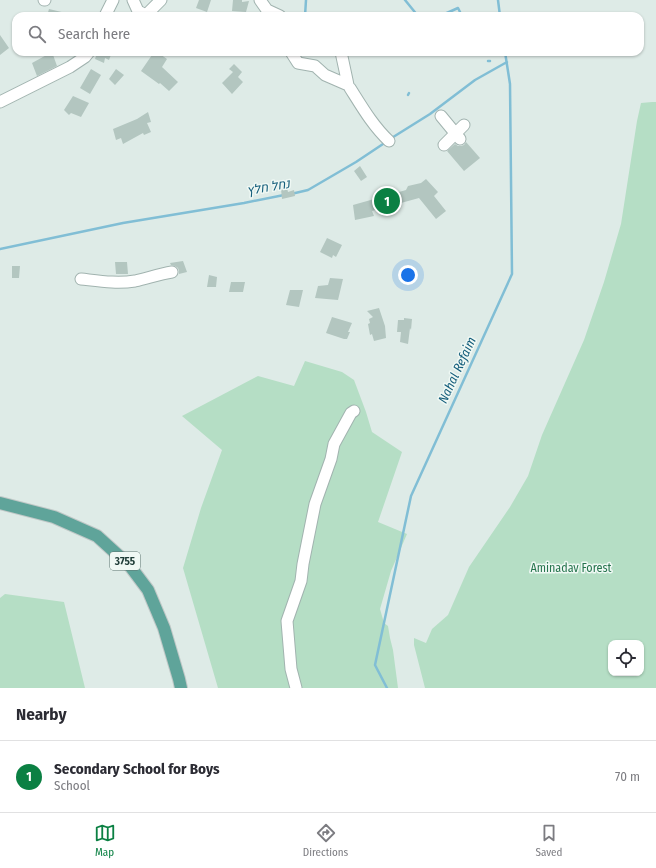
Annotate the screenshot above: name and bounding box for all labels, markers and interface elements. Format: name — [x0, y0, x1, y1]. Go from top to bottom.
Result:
search box — [12, 12, 644, 56]
icon: search — [26, 23, 48, 45]
text: Search here — [58, 25, 130, 43]
water label: נחל חלץ — [245, 176, 292, 198]
pin: 1 — [374, 186, 400, 216]
your location — [398, 265, 418, 285]
water label: Nahal Refaim — [435, 334, 479, 405]
road number: 3755 — [110, 552, 140, 570]
park label: Aminadav Forest — [530, 561, 612, 575]
map controls — [608, 640, 644, 676]
button: locate — [608, 640, 644, 676]
text: Nearby — [16, 704, 67, 725]
text: Secondary School for Boys — [54, 760, 220, 778]
text: 1 — [26, 769, 32, 784]
text: 70 m — [615, 769, 640, 784]
text: School — [54, 778, 90, 793]
tab: Map — [94, 822, 116, 859]
tab: Directions — [303, 822, 348, 859]
tab: Saved — [536, 822, 562, 859]

